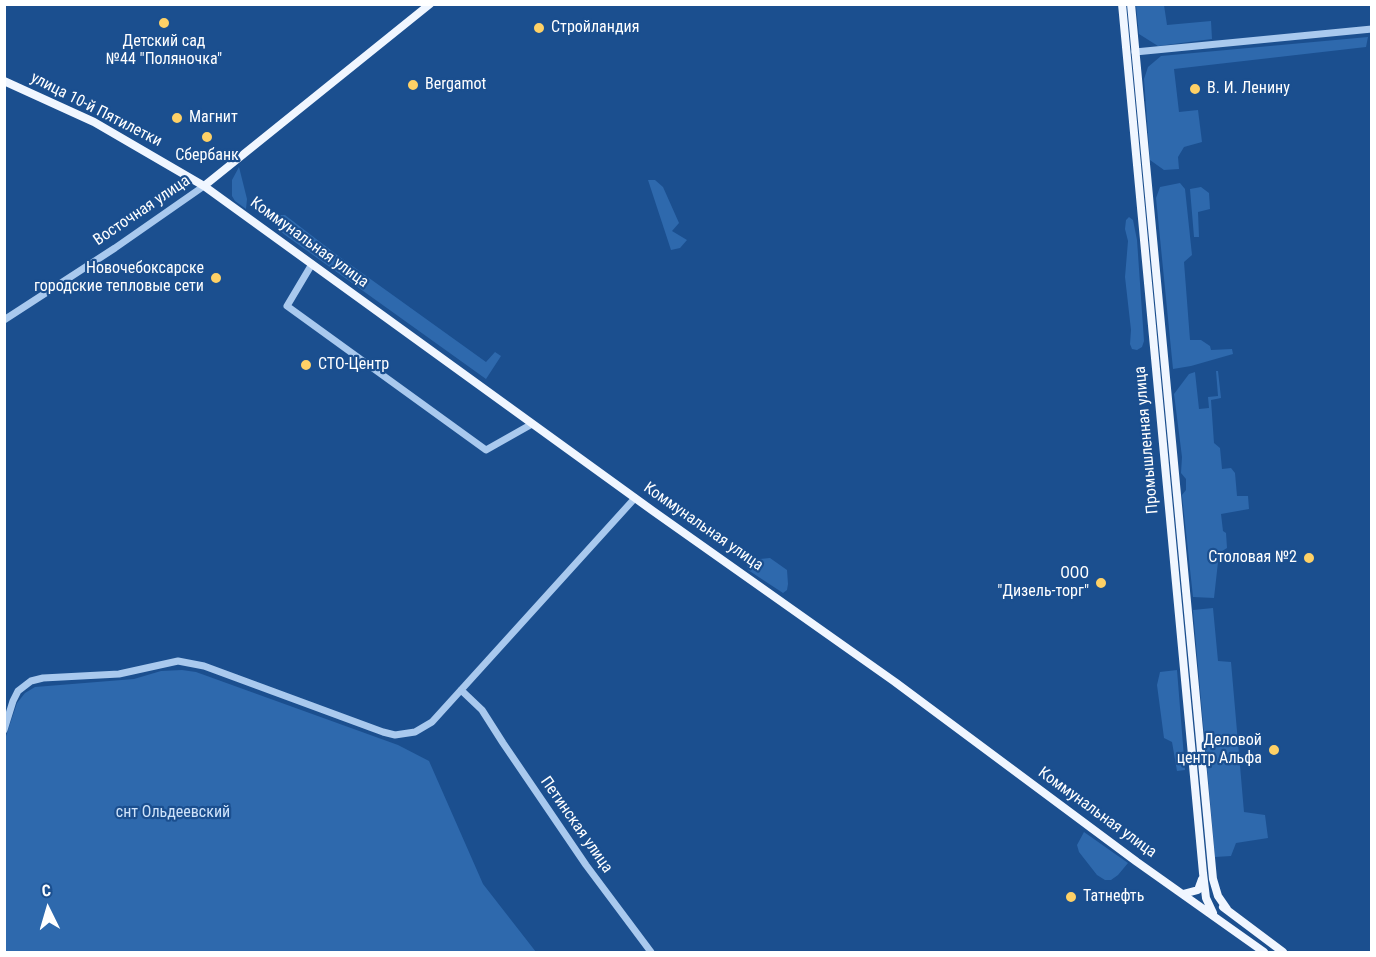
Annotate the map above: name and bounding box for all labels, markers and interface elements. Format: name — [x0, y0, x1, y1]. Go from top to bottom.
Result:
marker: Детский сад №44 "Поляночка" — [157, 16, 171, 30]
place label: Стройландия — [551, 18, 639, 38]
marker: Стройландия — [532, 21, 546, 35]
place label: Детский сад №44 "Поляночка" — [106, 32, 222, 70]
street label: улица 10-й Пятилетки — [27, 69, 165, 151]
place label: Bergamot — [425, 75, 486, 95]
marker: Bergamot — [406, 78, 420, 92]
place label: В. И. Ленину — [1207, 79, 1290, 99]
marker: В. И. Ленину — [1188, 82, 1202, 96]
place label: Магнит — [189, 108, 238, 128]
marker: Магнит — [170, 111, 184, 125]
marker: Сбербанк — [200, 130, 214, 144]
place label: Сбербанк — [175, 146, 239, 166]
street label: Восточная улица — [90, 172, 194, 250]
street label: Коммунальная улица — [246, 194, 372, 292]
place label: Новочебоксарске городские тепловые сети — [34, 259, 204, 297]
marker: Новочебоксарске городские тепловые сети — [209, 271, 223, 285]
place label: СТО-Центр — [318, 355, 389, 375]
marker: СТО-Центр — [299, 358, 313, 372]
street label: Промышленная улица — [1131, 365, 1163, 515]
street label: Коммунальная улица — [639, 479, 767, 575]
place label: Столовая №2 — [1208, 548, 1297, 568]
marker: Столовая №2 — [1302, 551, 1316, 565]
place label: ООО "Дизель-торг" — [997, 564, 1089, 602]
marker: ООО "Дизель-торг" — [1094, 576, 1108, 590]
place label: Деловой центр Альфа — [1177, 731, 1262, 769]
marker: Деловой центр Альфа — [1267, 743, 1281, 757]
street label: Коммунальная улица — [1034, 764, 1160, 862]
street label: Петинская улица — [536, 773, 616, 877]
park label: снт Ольдеевский — [116, 803, 230, 823]
north arrow — [18, 879, 78, 939]
text: С — [41, 881, 52, 900]
place label: Татнефть — [1083, 887, 1144, 907]
marker: Татнефть — [1064, 890, 1078, 904]

